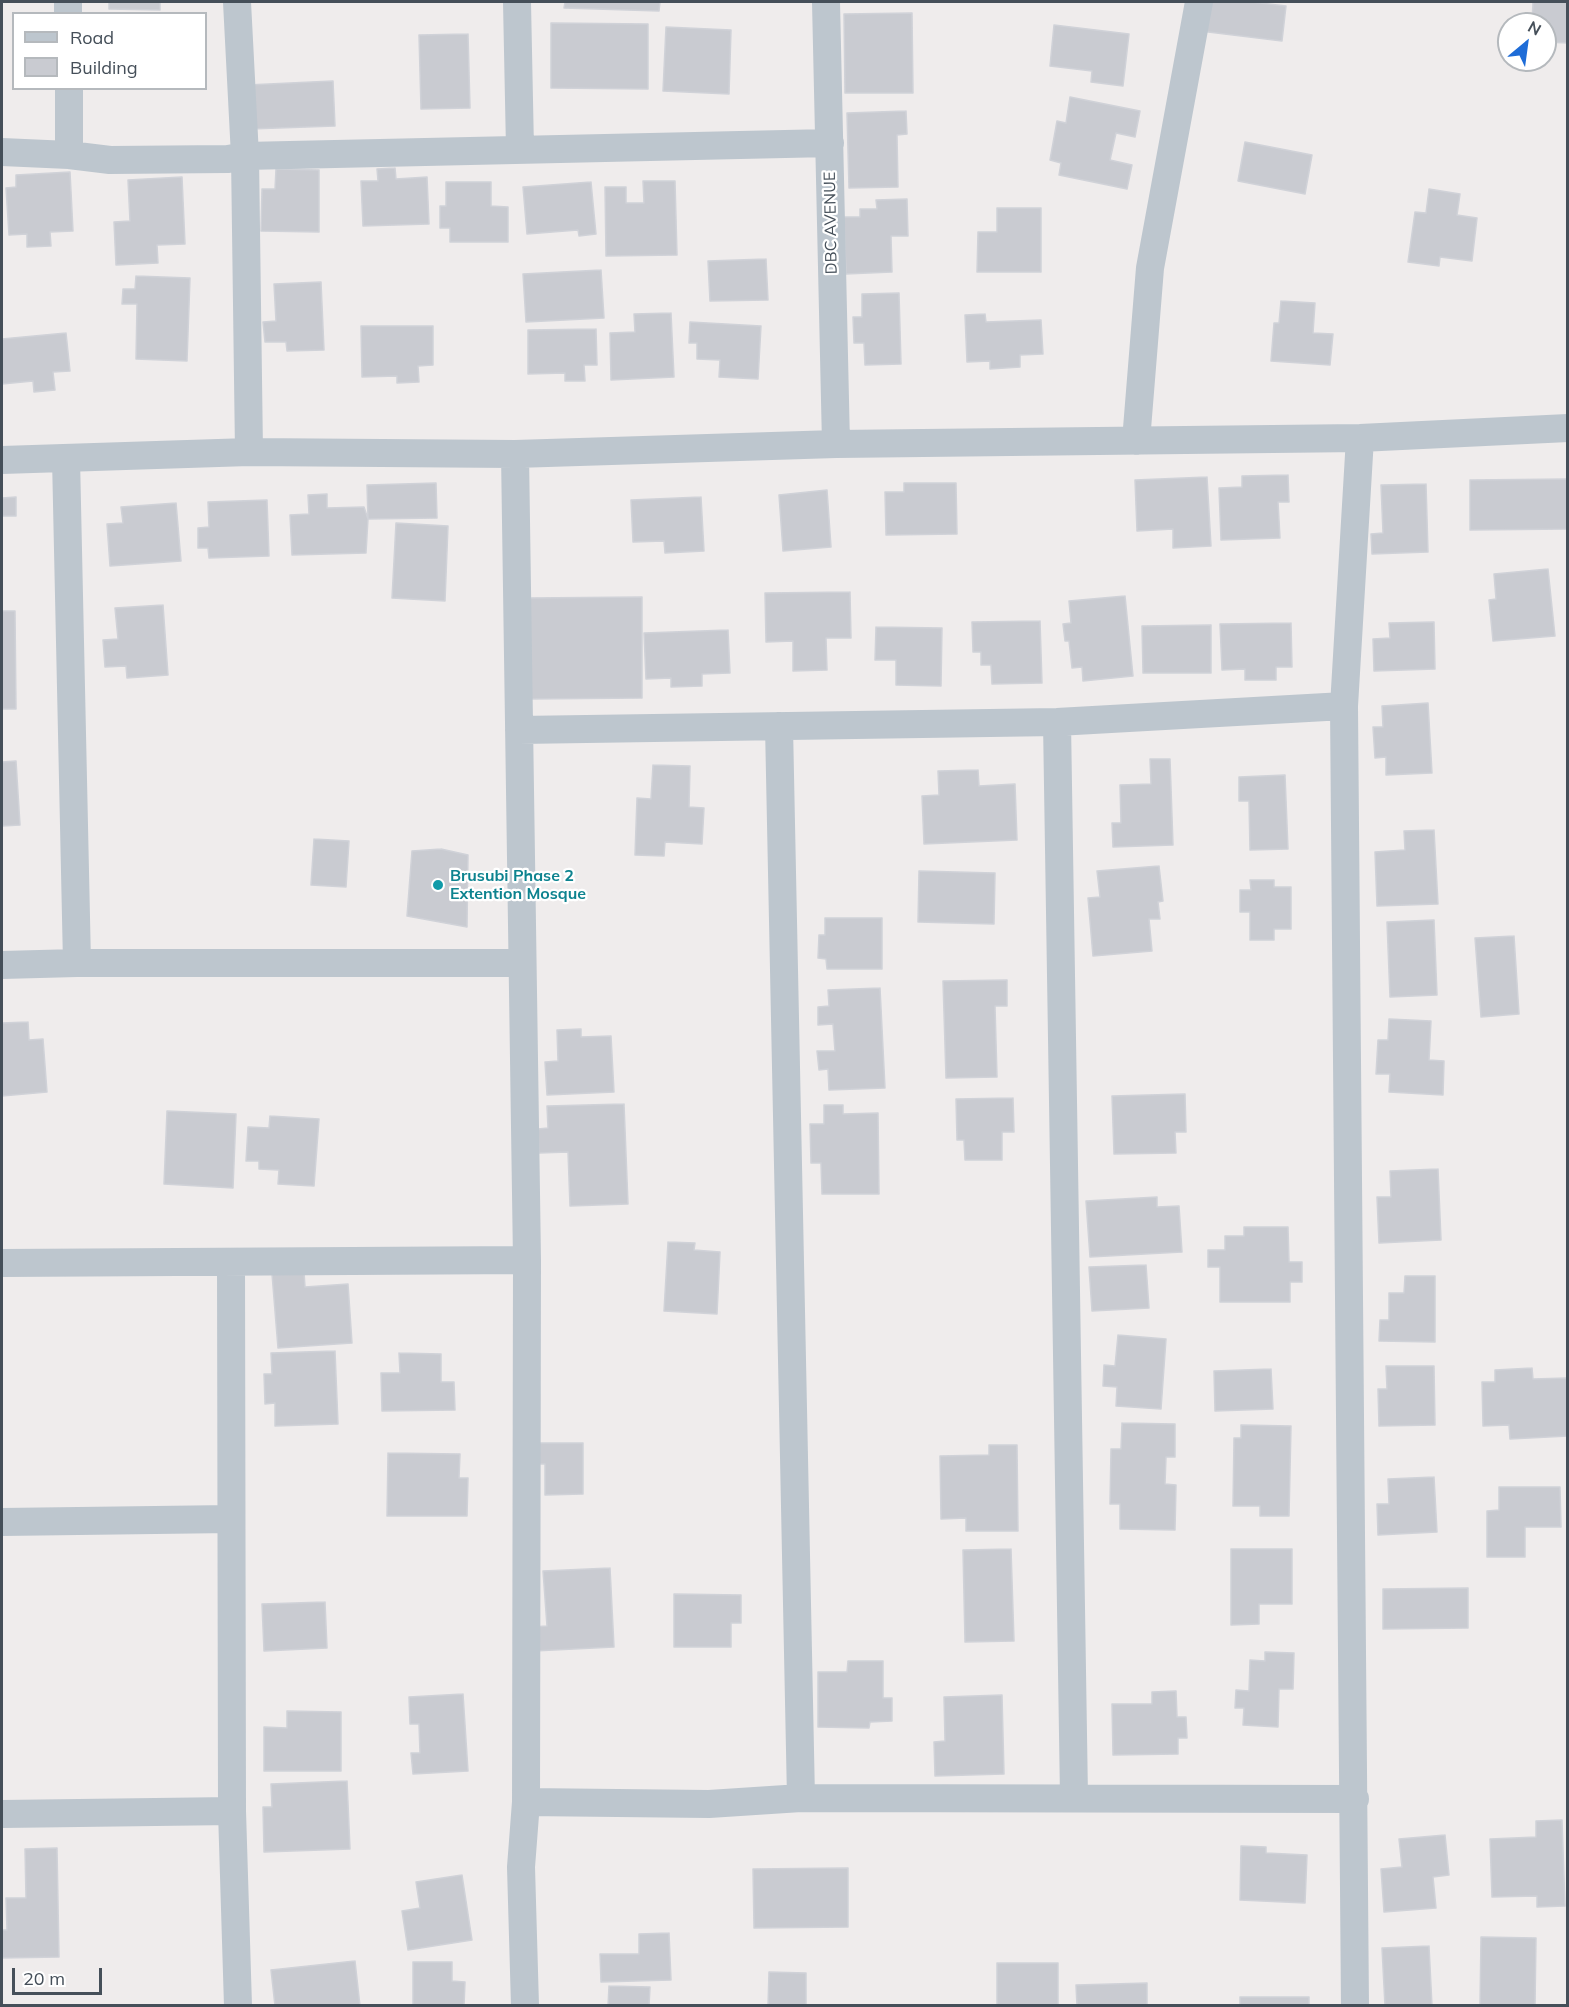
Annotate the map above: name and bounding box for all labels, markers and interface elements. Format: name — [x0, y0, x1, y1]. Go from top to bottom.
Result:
legend — [12, 12, 207, 90]
north arrow — [1497, 12, 1557, 72]
text: N — [1525, 16, 1545, 40]
text: Road — [70, 26, 114, 49]
text: Building — [70, 56, 138, 79]
street label: DBC AVENUE — [821, 172, 841, 274]
place label: Brusubi Phase 2 Extention Mosque — [450, 866, 586, 904]
marker: Brusubi Phase 2 Extention Mosque — [431, 878, 445, 892]
scale bar — [15, 1956, 105, 1994]
text: 20 m — [23, 1967, 65, 1990]

